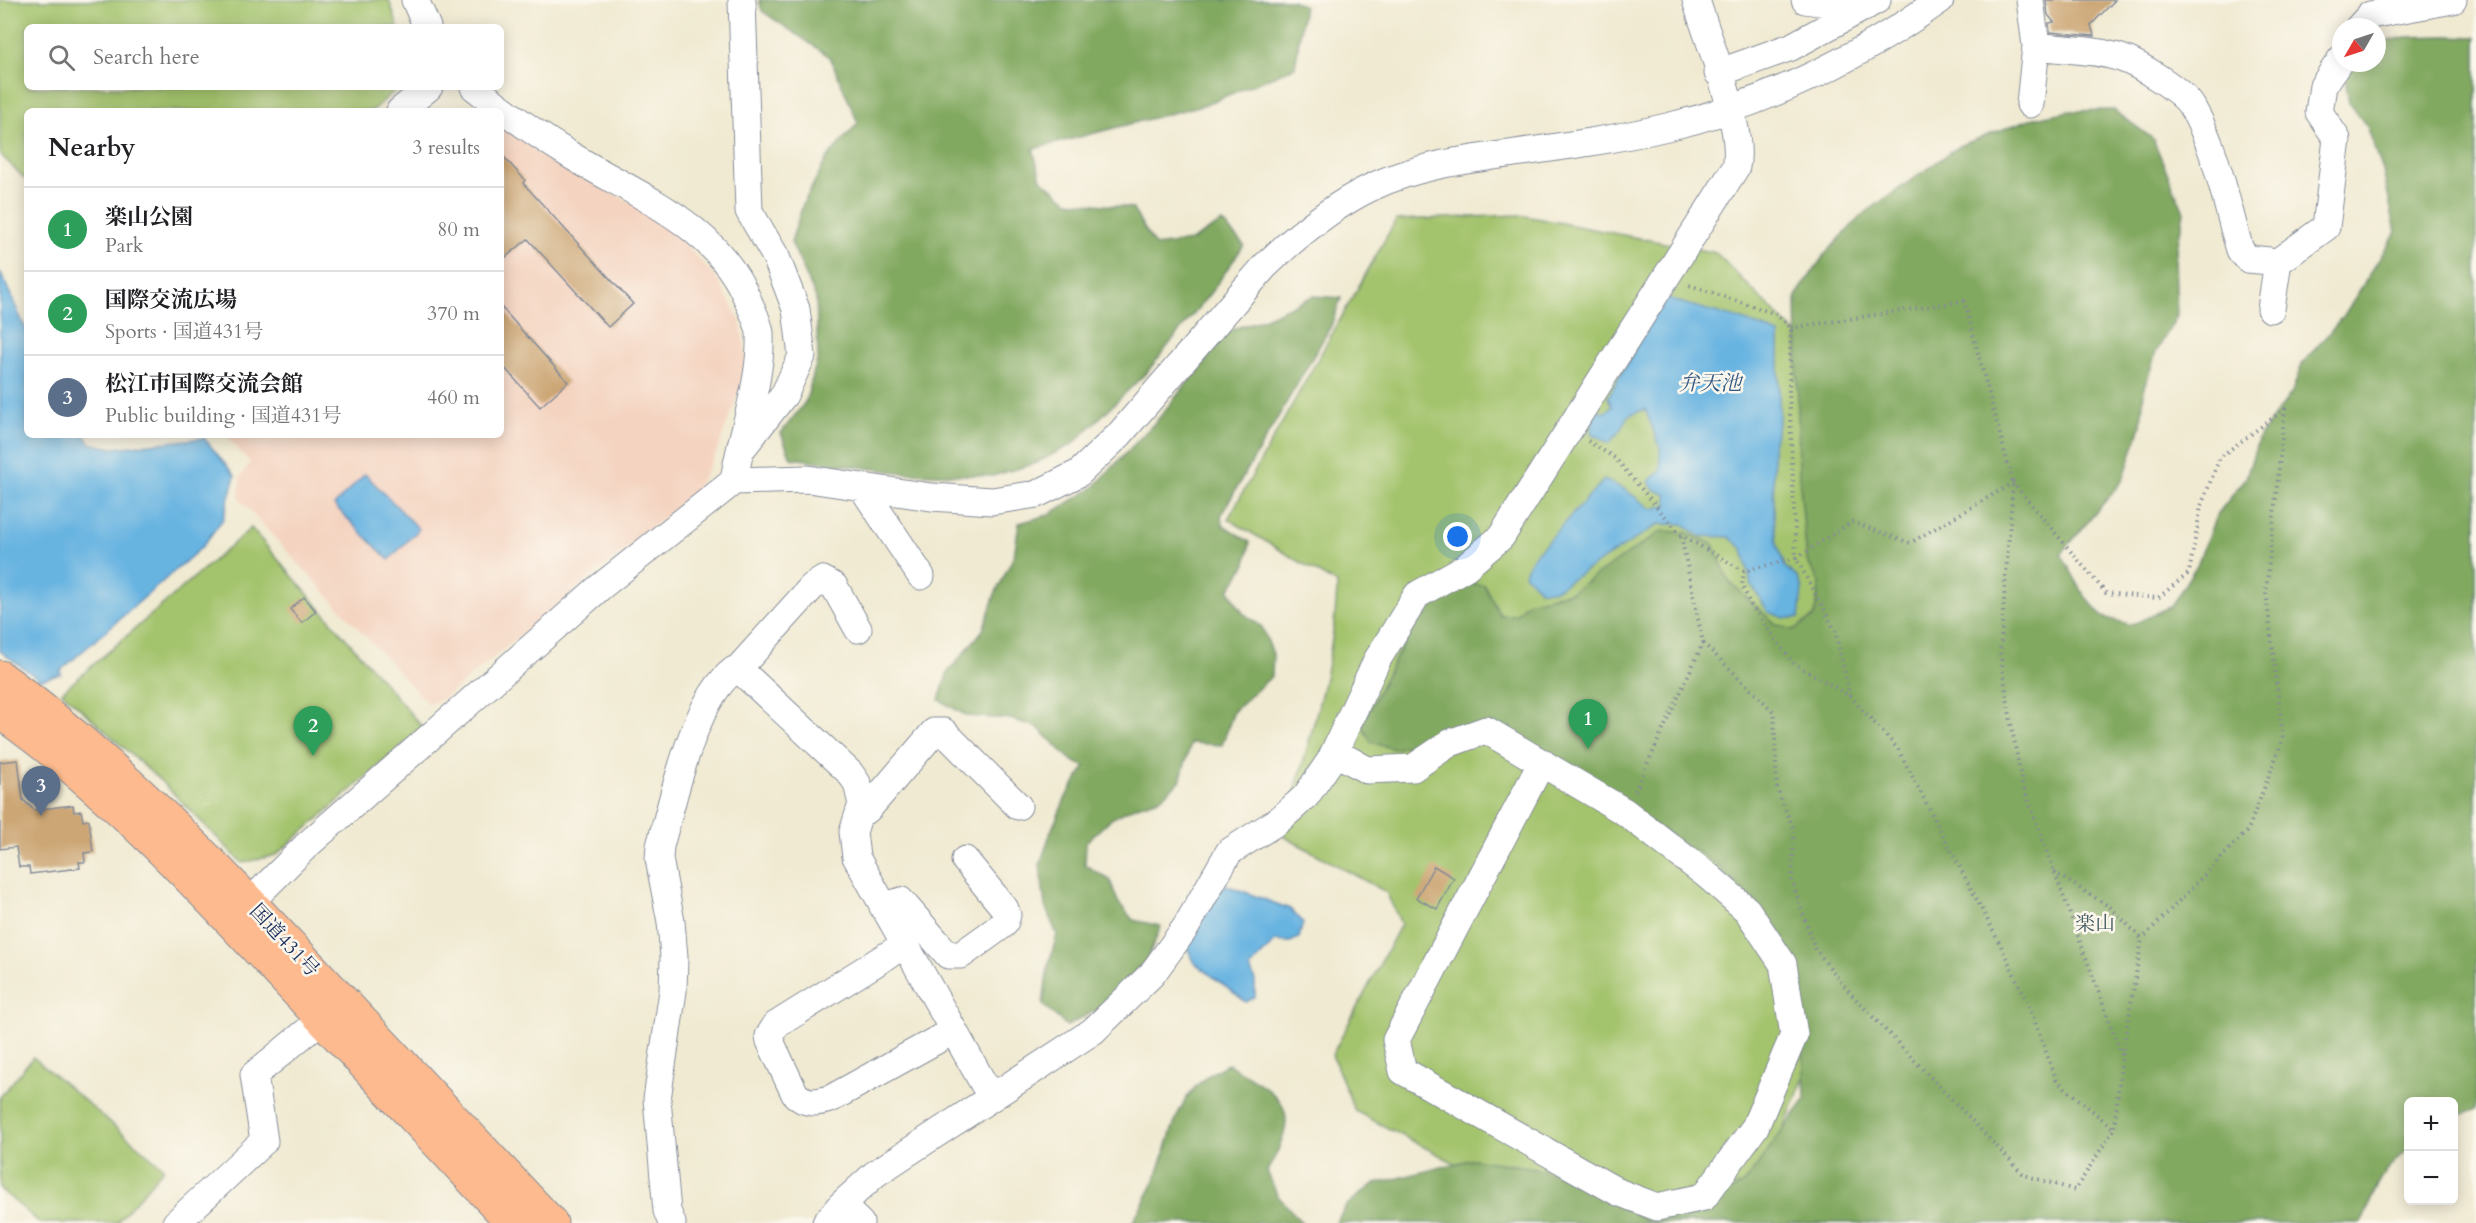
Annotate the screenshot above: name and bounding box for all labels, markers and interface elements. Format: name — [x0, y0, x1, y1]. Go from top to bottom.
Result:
north arrow — [2332, 18, 2386, 72]
search box — [24, 24, 504, 90]
icon: search — [45, 41, 78, 74]
text: Search here — [93, 42, 200, 72]
text: Nearby — [48, 130, 136, 165]
text: 3 results — [412, 134, 480, 161]
text: 楽山公園 — [105, 202, 193, 232]
text: 1 — [62, 216, 73, 243]
text: 80 m — [437, 216, 480, 243]
text: Park — [105, 232, 143, 259]
text: 国際交流広場 — [105, 285, 237, 315]
text: 2 — [62, 300, 73, 327]
text: 370 m — [427, 300, 480, 327]
text: Sports · 国道431号 — [105, 318, 263, 345]
text: 松江市国際交流会館 — [105, 369, 303, 399]
water label: 弁天池 — [1679, 369, 1743, 398]
text: 3 — [62, 384, 73, 411]
text: 460 m — [427, 384, 480, 411]
text: Public building · 国道431号 — [105, 402, 342, 429]
your location — [1443, 522, 1472, 551]
pin: 1 — [1568, 700, 1608, 749]
pin: 2 — [294, 706, 332, 756]
pin: 3 — [22, 766, 60, 816]
street label: 国道431号 — [244, 898, 325, 983]
park label: 楽山 — [2075, 910, 2115, 937]
map controls — [2404, 1097, 2458, 1205]
button: + — [2404, 1097, 2458, 1151]
button: − — [2404, 1151, 2458, 1205]

